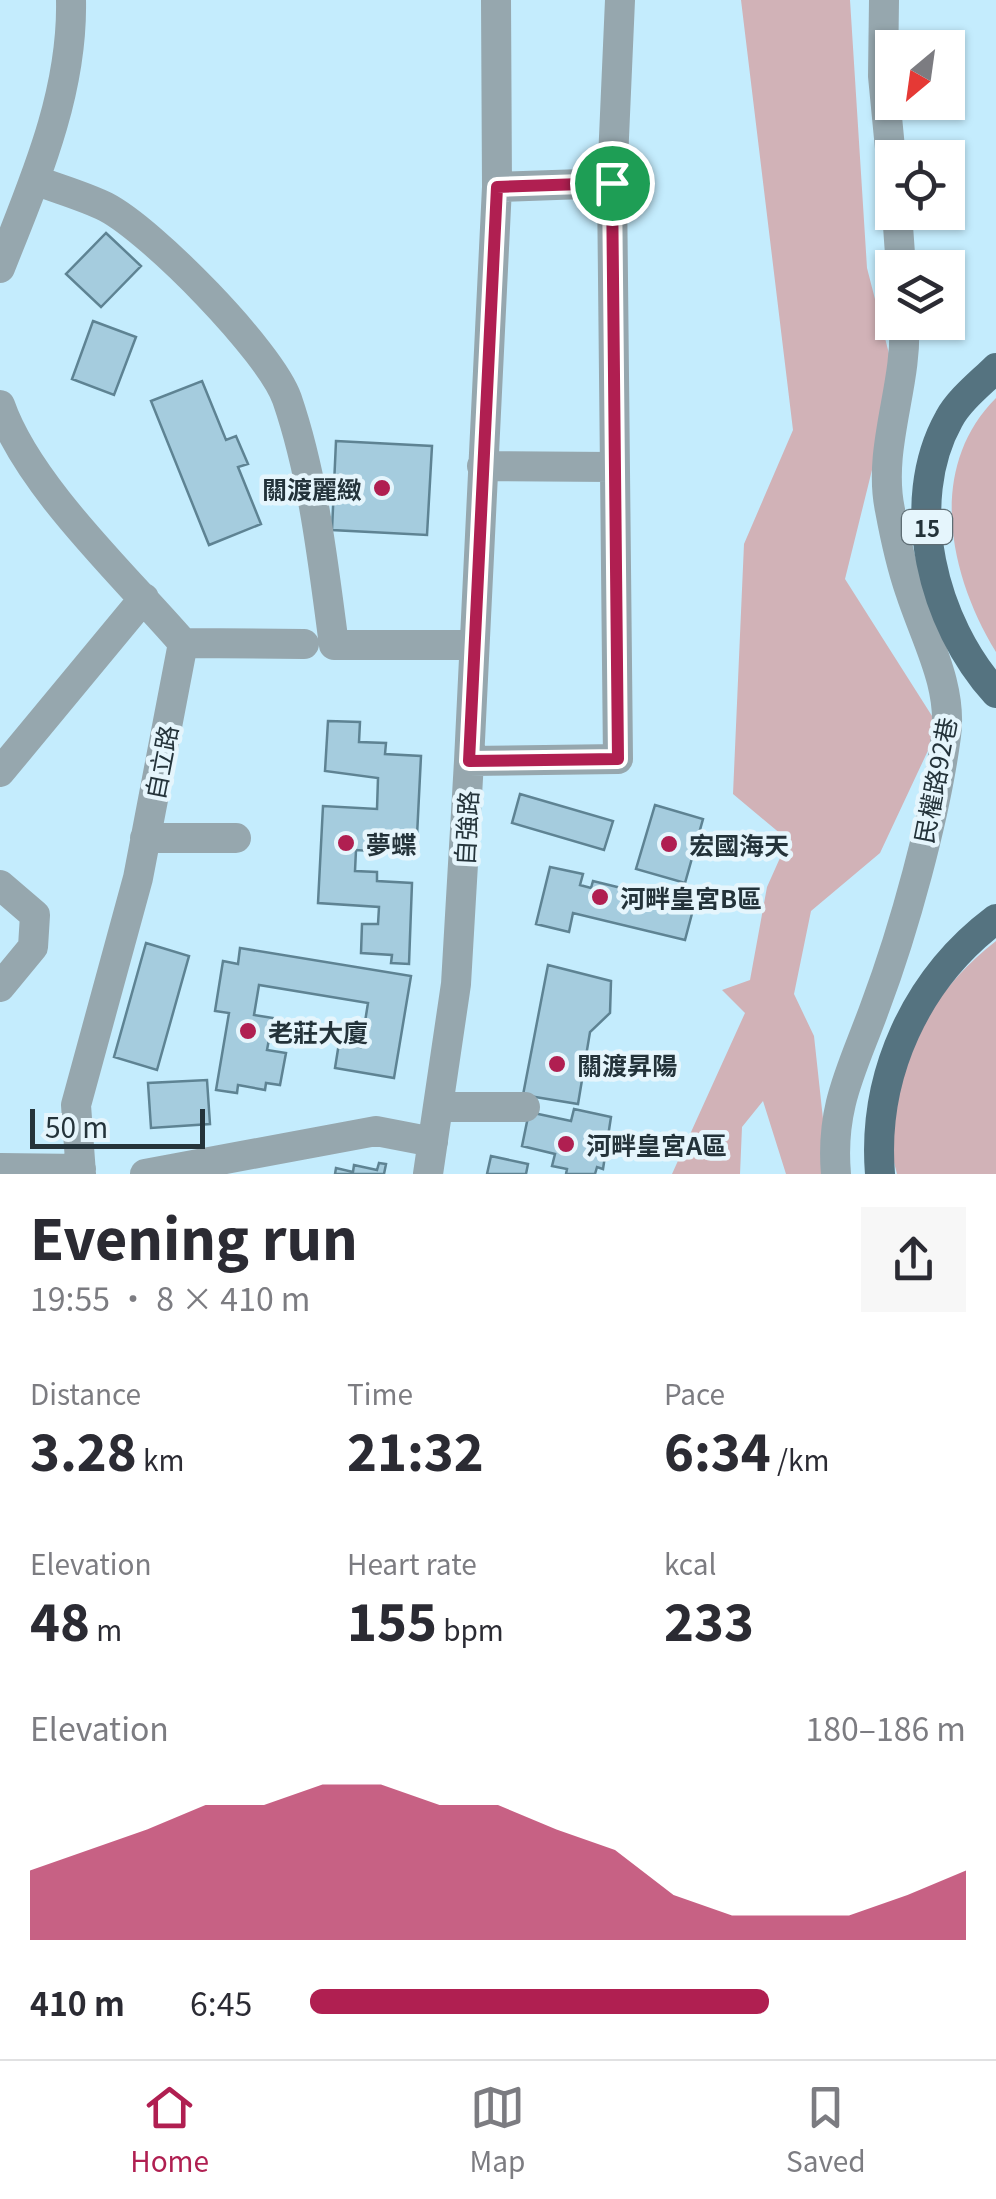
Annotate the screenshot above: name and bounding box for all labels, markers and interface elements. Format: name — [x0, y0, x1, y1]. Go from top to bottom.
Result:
north arrow — [875, 30, 965, 120]
map controls — [875, 30, 965, 340]
button: locate — [875, 140, 965, 230]
pin — [570, 141, 655, 226]
icon: arrive — [585, 156, 640, 211]
button: layers — [875, 250, 965, 340]
place label: 關渡麗緻 — [262, 470, 362, 506]
marker: 關渡麗緻 — [371, 477, 393, 499]
road number: 15 — [902, 510, 952, 544]
street label: 民權路92巷 — [904, 714, 964, 846]
street label: 自立路 — [135, 722, 185, 802]
street label: 自強路 — [445, 790, 485, 866]
place label: 夢蝶 — [366, 825, 416, 861]
place label: 宏國海天 — [689, 826, 789, 862]
marker: 夢蝶 — [335, 832, 357, 854]
marker: 宏國海天 — [658, 833, 680, 855]
place label: 河畔皇宮B區 — [620, 879, 762, 915]
marker: 河畔皇宮B區 — [589, 886, 611, 908]
place label: 老莊大廈 — [268, 1013, 368, 1049]
marker: 老莊大廈 — [237, 1020, 259, 1042]
place label: 關渡昇陽 — [577, 1046, 677, 1082]
marker: 關渡昇陽 — [546, 1053, 568, 1075]
scale bar — [30, 1104, 205, 1148]
text: 50 m — [45, 1106, 108, 1146]
place label: 河畔皇宮A區 — [586, 1126, 727, 1162]
marker: 河畔皇宮A區 — [555, 1133, 577, 1155]
text: Evening run — [30, 1196, 358, 1276]
button: share — [861, 1207, 966, 1312]
text: 19:55 · 8 × 410 m — [30, 1274, 310, 1320]
text: Distance — [30, 1373, 141, 1413]
text: Time — [347, 1373, 413, 1413]
text: Pace — [664, 1373, 725, 1413]
text: 3.28 — [30, 1413, 137, 1485]
text: 21:32 — [347, 1413, 484, 1485]
text: 6:34 — [664, 1413, 771, 1485]
text: km — [137, 1439, 184, 1479]
text: /km — [771, 1439, 829, 1479]
text: Elevation — [30, 1543, 152, 1583]
text: Heart rate — [347, 1543, 477, 1583]
text: kcal — [664, 1543, 716, 1583]
text: 48 — [30, 1583, 90, 1655]
text: 155 — [347, 1583, 437, 1655]
text: 233 — [664, 1583, 754, 1655]
text: m — [90, 1609, 122, 1649]
text: bpm — [437, 1609, 504, 1649]
text: Elevation — [30, 1704, 169, 1750]
text: 180–186 m — [805, 1704, 966, 1750]
text: 410 m — [30, 1979, 125, 2025]
text: 6:45 — [190, 1979, 252, 2025]
tab: Home — [130, 2080, 209, 2180]
tab: Map — [470, 2080, 525, 2180]
tab: Saved — [786, 2080, 866, 2180]

